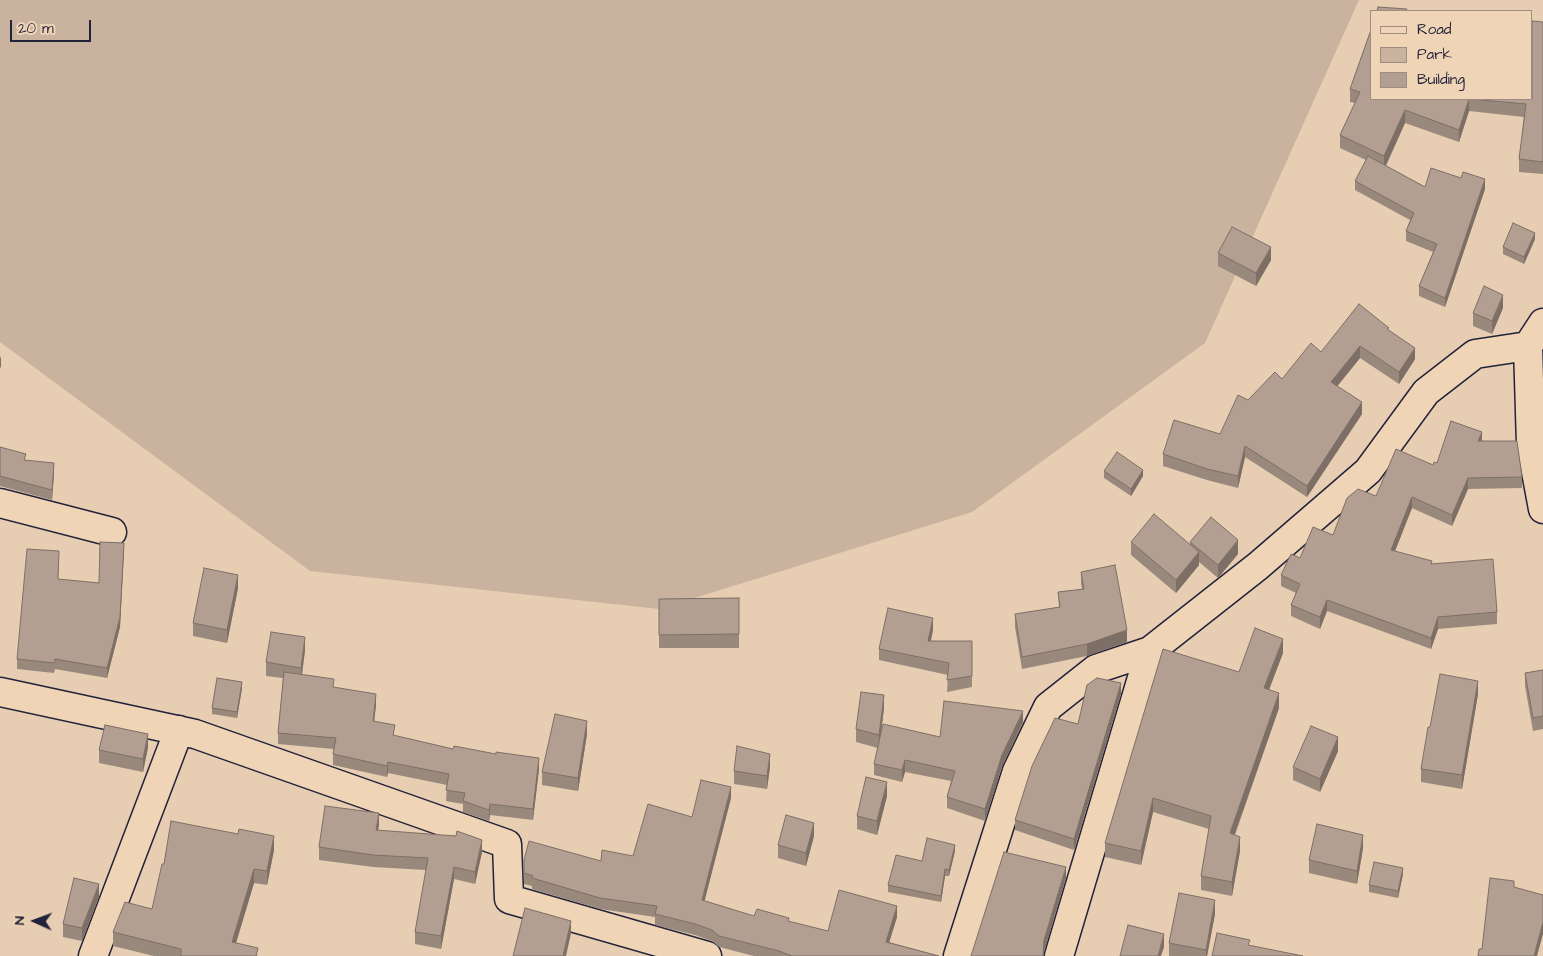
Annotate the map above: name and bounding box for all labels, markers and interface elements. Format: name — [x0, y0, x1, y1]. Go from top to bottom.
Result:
scale bar — [12, 10, 94, 42]
legend — [1370, 10, 1533, 100]
text: 20 m — [18, 18, 54, 39]
text: Road — [1417, 19, 1451, 40]
text: Park — [1417, 44, 1452, 65]
text: Building — [1417, 69, 1465, 90]
north arrow — [10, 896, 60, 946]
text: N — [10, 916, 30, 925]

